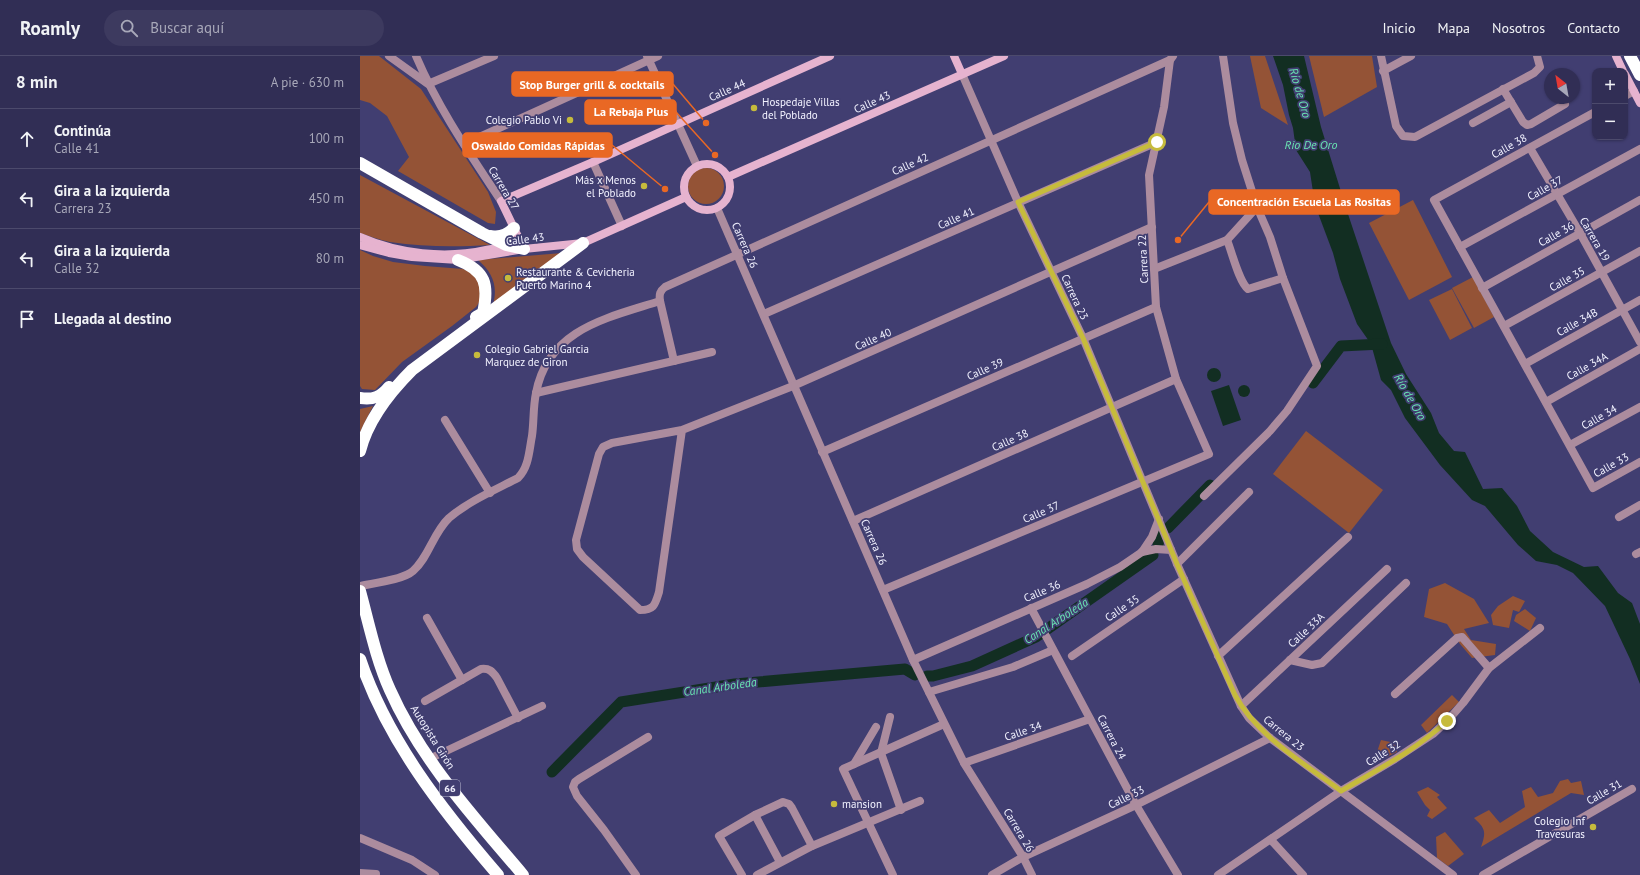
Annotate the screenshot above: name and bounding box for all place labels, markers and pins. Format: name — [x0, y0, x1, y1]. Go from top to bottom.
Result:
callout: Stop Burger grill & cocktails — [512, 72, 673, 96]
place label: Hospedaje Villas del Poblado — [762, 95, 840, 122]
callout: La Rebaja Plus — [585, 100, 676, 124]
marker: Hospedaje Villas del Poblado — [749, 103, 759, 113]
place label: Colegio Pablo Vi — [486, 113, 562, 127]
marker: Colegio Pablo Vi — [565, 115, 575, 125]
callout: Oswaldo Comidas Rápidas — [463, 133, 612, 157]
place label: Más x Menos el Poblado — [575, 173, 636, 200]
marker: Más x Menos el Poblado — [639, 181, 649, 191]
callout: Concentración Escuela Las Rositas — [1209, 190, 1399, 214]
place label: Restaurante & Cevicheria Puerto Marino 4 — [516, 265, 635, 292]
marker: Restaurante & Cevicheria Puerto Marino 4 — [503, 273, 513, 283]
place label: Colegio Gabriel Garcia Marquez de Giron — [485, 342, 589, 369]
marker: Colegio Gabriel Garcia Marquez de Giron — [472, 350, 482, 360]
place label: mansion — [842, 797, 882, 811]
marker: mansion — [829, 799, 839, 809]
place label: Colegio Inf Travesuras — [1534, 814, 1585, 841]
marker: Colegio Inf Travesuras — [1588, 822, 1598, 832]

